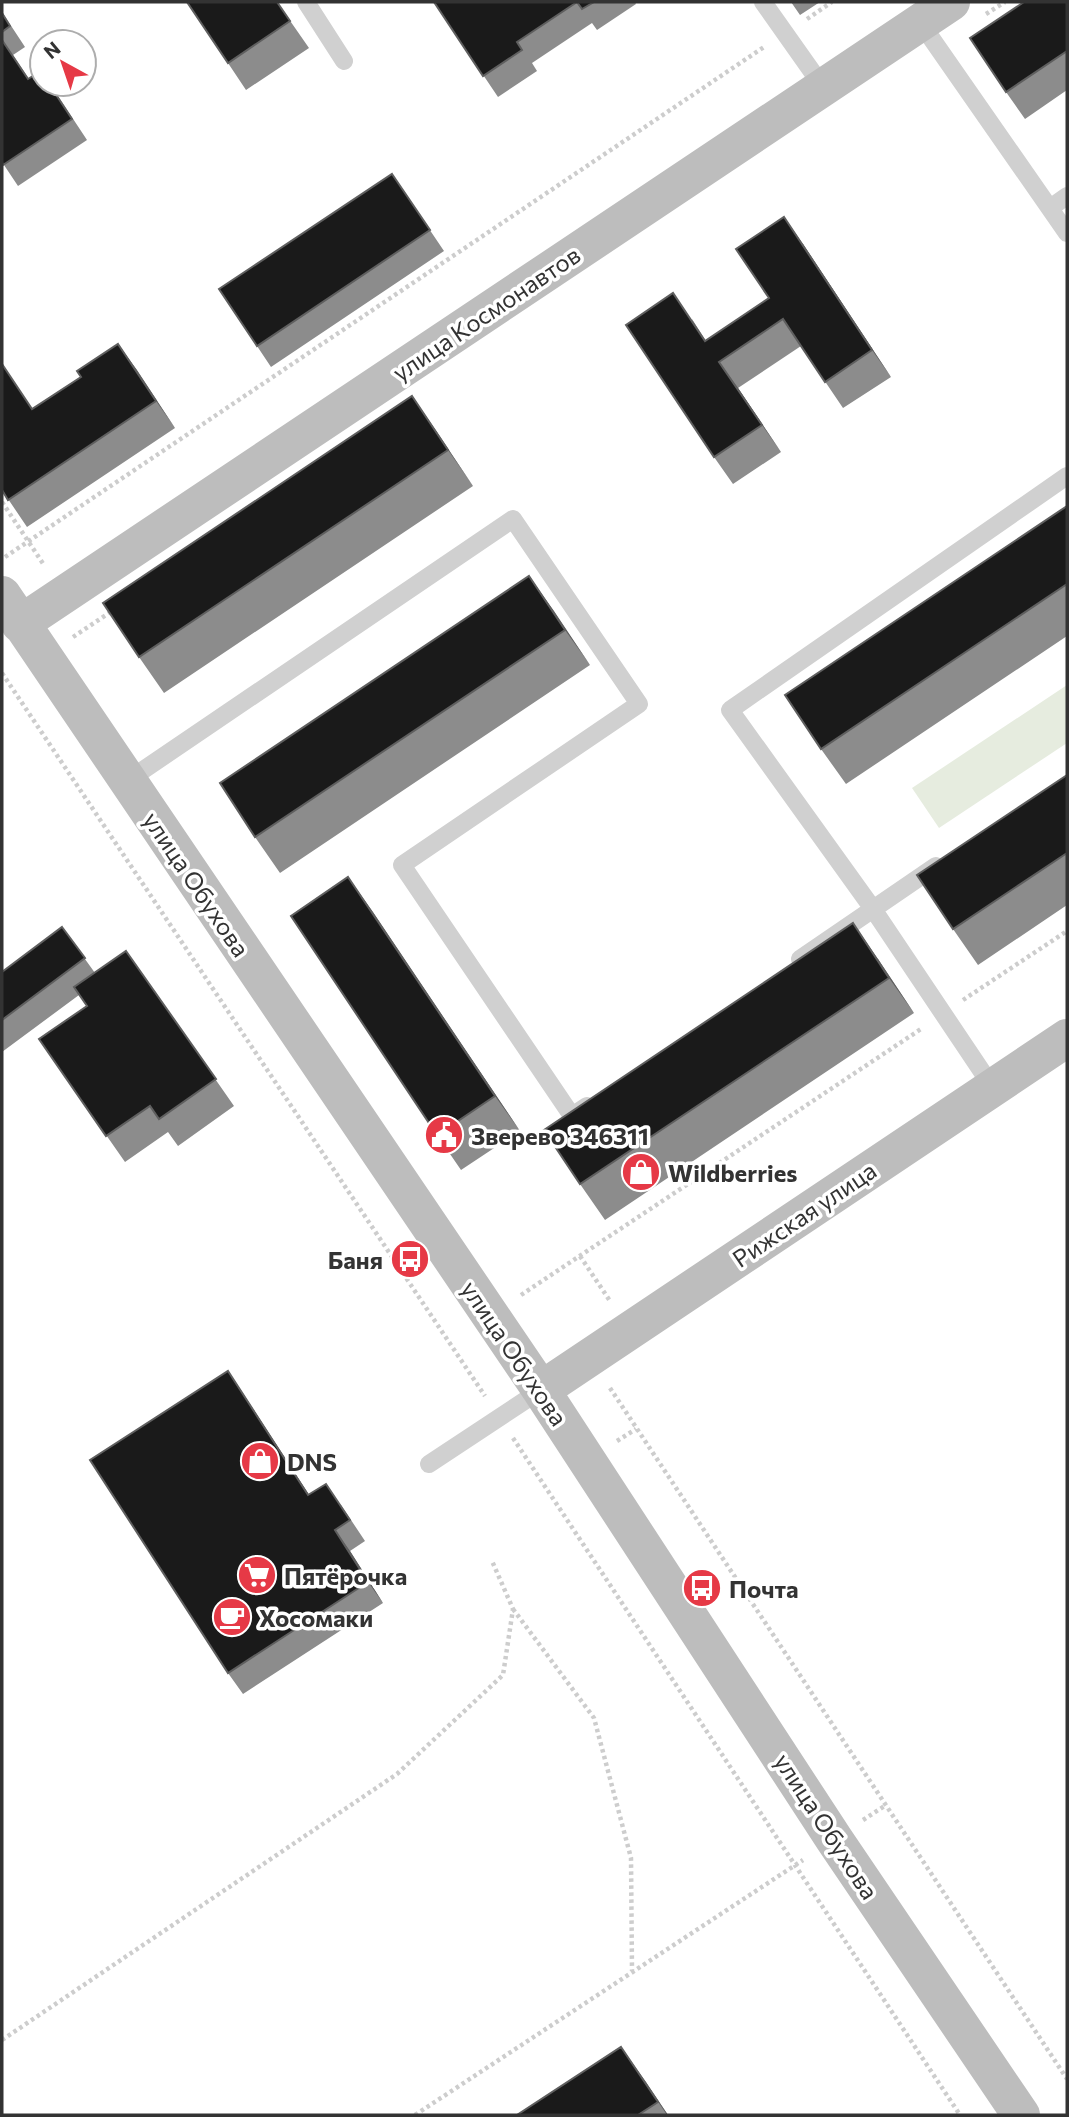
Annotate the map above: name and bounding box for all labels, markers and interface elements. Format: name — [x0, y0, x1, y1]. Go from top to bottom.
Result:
north arrow — [28, 28, 98, 98]
text: N — [39, 36, 65, 63]
street label: улица Космонавтов — [387, 239, 585, 387]
street label: улица Обухова — [138, 806, 256, 962]
public building icon: Зверево 346311 — [423, 1114, 465, 1156]
place label: Зверево 346311 — [471, 1121, 649, 1150]
shop icon: Wildberries — [620, 1151, 662, 1193]
street label: Рижская улица — [727, 1155, 881, 1273]
place label: Wildberries — [668, 1158, 798, 1187]
bus stop icon: Баня — [389, 1238, 431, 1280]
place label: Баня — [328, 1245, 383, 1274]
street label: улица Обухова — [456, 1275, 574, 1431]
shop icon: DNS — [239, 1440, 281, 1482]
place label: DNS — [287, 1447, 337, 1476]
supermarket icon: Пятёрочка — [236, 1554, 278, 1596]
place label: Пятёрочка — [284, 1561, 407, 1590]
bus stop icon: Почта — [681, 1567, 723, 1609]
place label: Почта — [729, 1574, 799, 1603]
cafe icon: Хосомаки — [211, 1596, 253, 1638]
place label: Хосомаки — [259, 1603, 373, 1632]
street label: улица Обухова — [769, 1748, 885, 1904]

